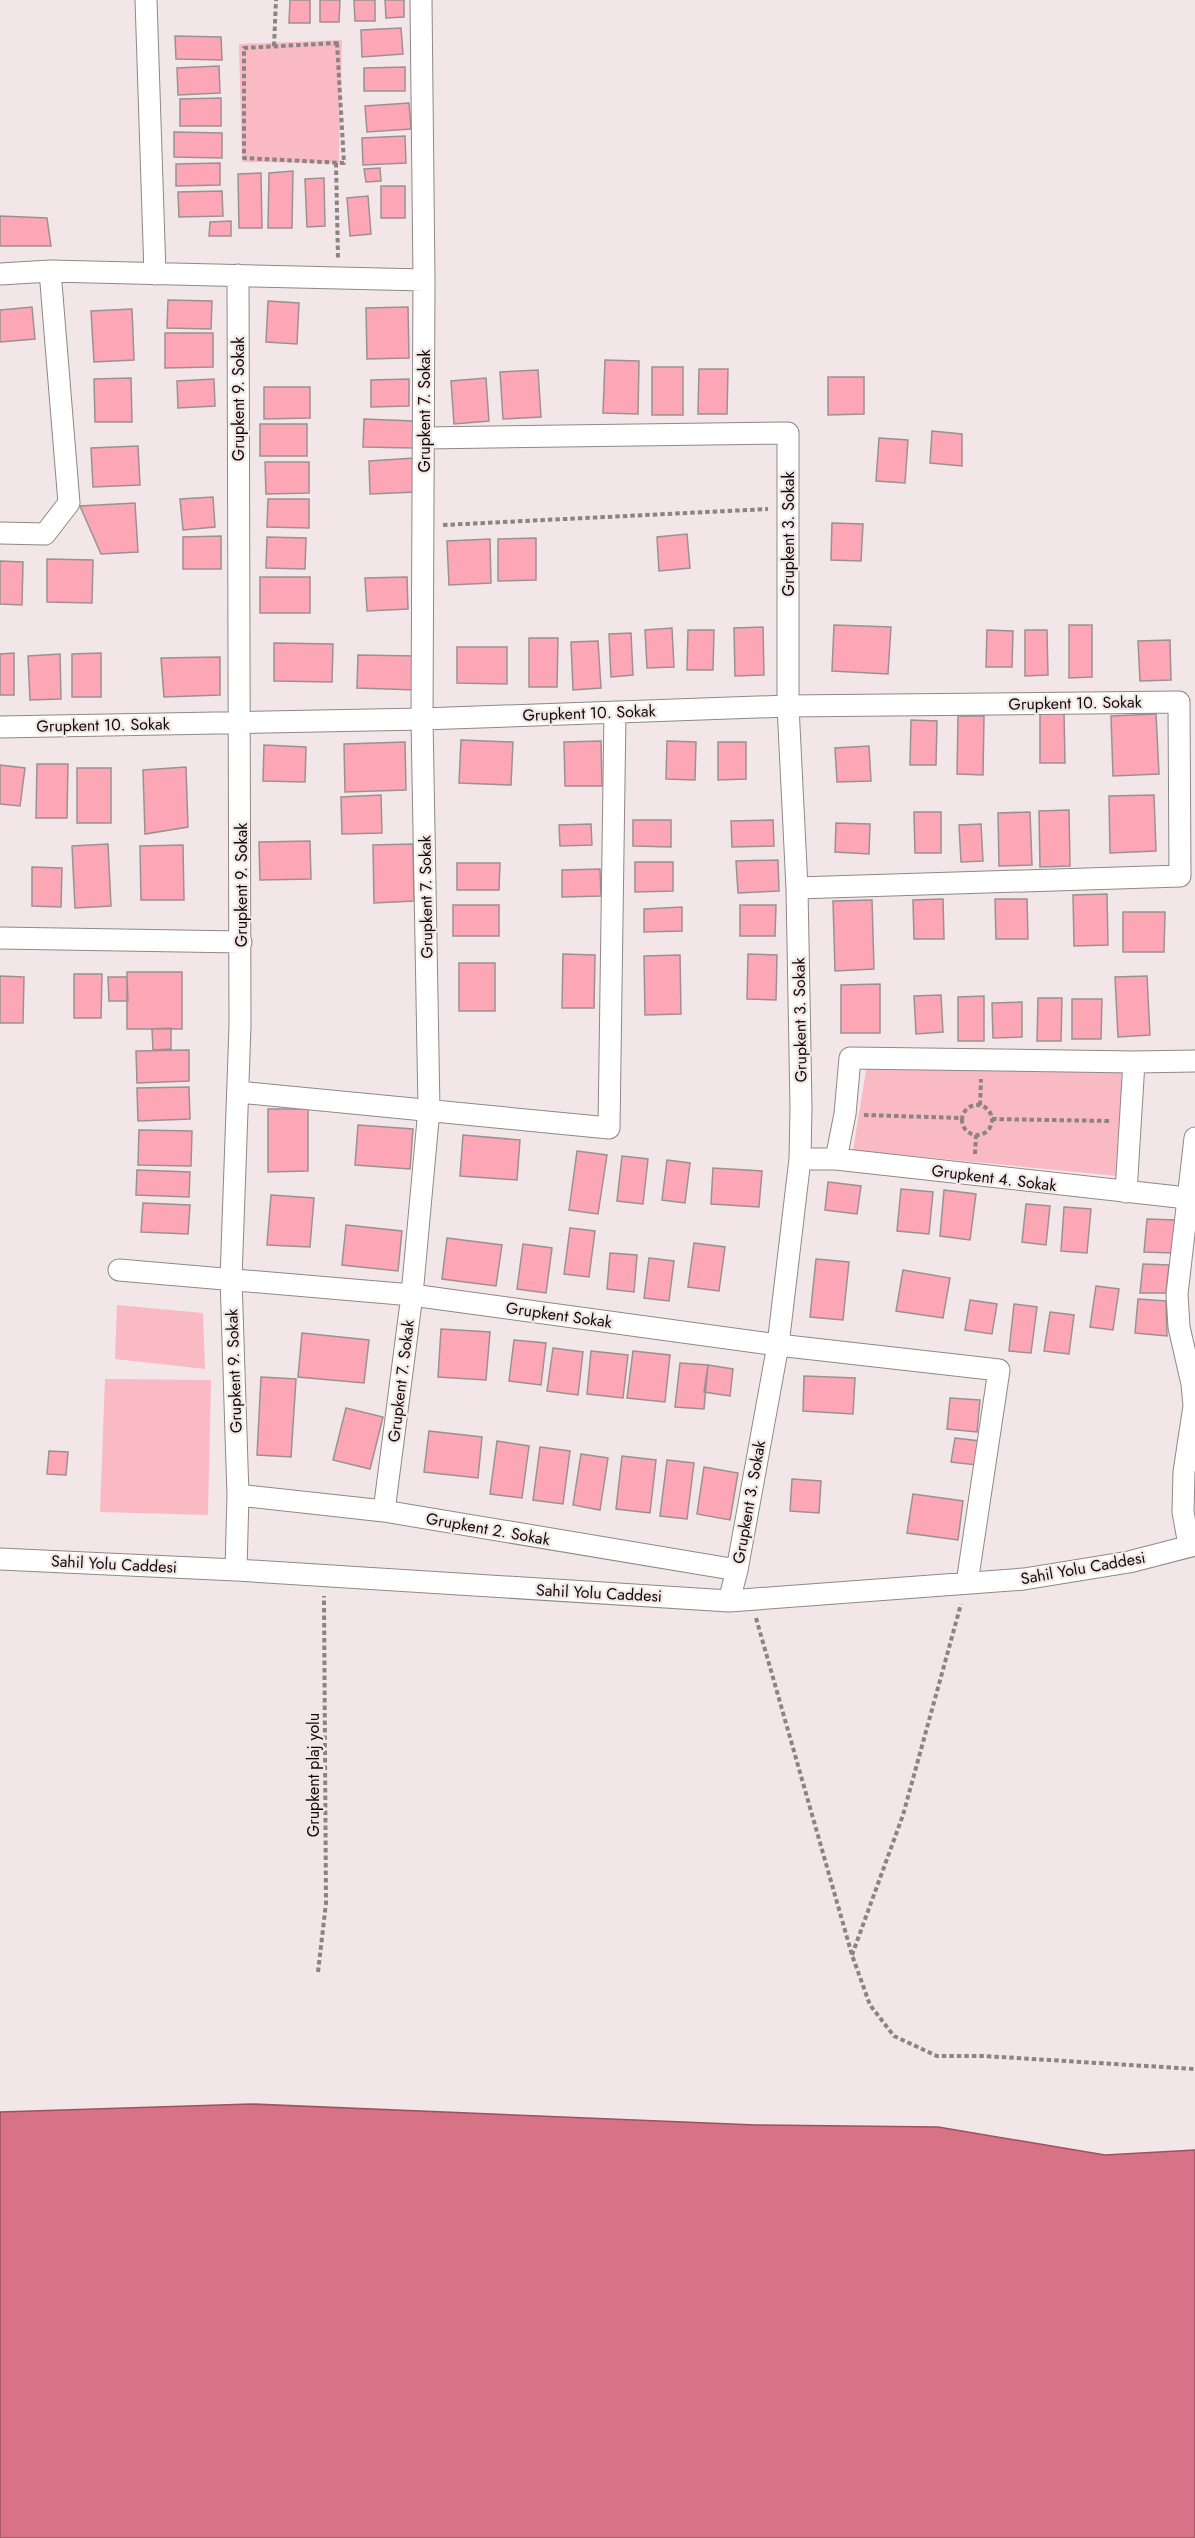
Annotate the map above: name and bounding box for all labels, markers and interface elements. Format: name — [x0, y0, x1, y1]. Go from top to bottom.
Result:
street label: Grupkent 9. Sokak — [227, 336, 250, 461]
street label: Grupkent 7. Sokak — [413, 348, 436, 473]
street label: Grupkent 3. Sokak — [777, 471, 800, 596]
street label: Grupkent 10. Sokak — [1008, 690, 1143, 716]
street label: Grupkent 10. Sokak — [522, 699, 657, 727]
street label: Grupkent 10. Sokak — [36, 712, 171, 738]
street label: Grupkent 9. Sokak — [230, 822, 253, 947]
street label: Grupkent 7. Sokak — [413, 834, 439, 959]
street label: Grupkent 3. Sokak — [787, 956, 813, 1083]
street label: Grupkent 4. Sokak — [930, 1159, 1059, 1197]
street label: Grupkent Sokak — [505, 1296, 614, 1334]
street label: Grupkent 9. Sokak — [220, 1307, 248, 1434]
street label: Grupkent 7. Sokak — [382, 1318, 420, 1444]
street label: Grupkent 3. Sokak — [727, 1438, 771, 1565]
street label: Grupkent 2. Sokak — [424, 1507, 553, 1551]
street label: Sahil Yolu Caddesi — [1019, 1546, 1147, 1590]
street label: Sahil Yolu Caddesi — [50, 1549, 178, 1579]
street label: Sahil Yolu Caddesi — [535, 1578, 663, 1608]
street label: Grupkent plaj yolu — [302, 1713, 325, 1837]

